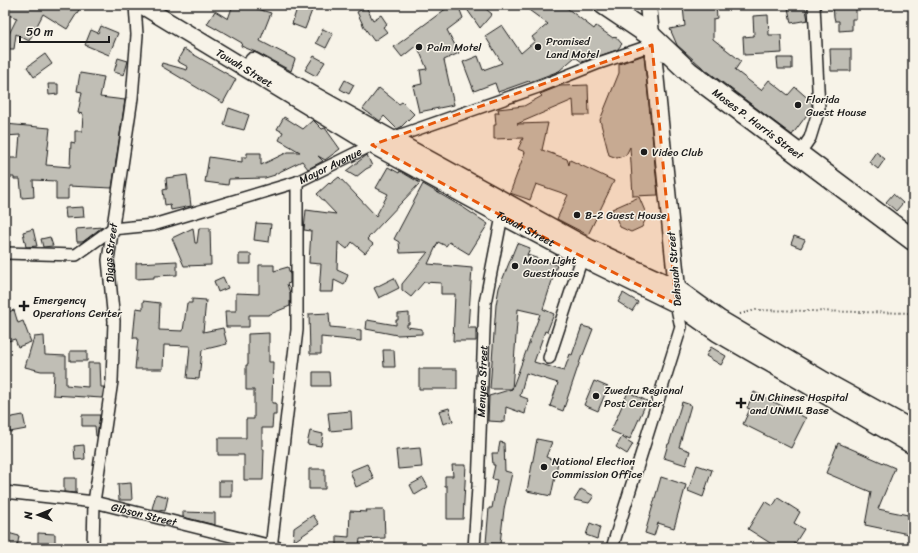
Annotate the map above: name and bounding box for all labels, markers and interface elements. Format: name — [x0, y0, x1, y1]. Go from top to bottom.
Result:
scale bar — [20, 18, 109, 44]
text: 50 m — [26, 21, 53, 43]
place label: Promised Land Motel — [546, 32, 600, 64]
place label: Palm Motel — [427, 38, 482, 57]
marker: Palm Motel — [414, 42, 424, 52]
marker: Promised Land Motel — [533, 42, 543, 52]
street label: Towah Street — [212, 43, 277, 93]
street label: Moses P. Harris Street — [708, 83, 808, 165]
place label: Florida Guest House — [806, 90, 867, 122]
marker: Florida Guest House — [793, 100, 803, 110]
street label: Mayor Avenue — [296, 142, 366, 190]
place label: Video Club — [652, 143, 703, 162]
marker: Video Club — [639, 147, 649, 157]
street label: Towah Street — [493, 206, 558, 252]
place label: B-2 Guest House — [585, 206, 667, 225]
marker: B-2 Guest House — [572, 210, 582, 220]
street label: Diggs Street — [99, 221, 123, 284]
street label: Dehsuah Street — [662, 230, 687, 307]
place label: Moon Light Guesthouse — [523, 251, 579, 283]
marker: Moon Light Guesthouse — [510, 261, 520, 271]
place label: Emergency Operations Center — [33, 291, 123, 323]
marker: Emergency Operations Center — [18, 300, 30, 312]
street label: Menyea Street — [472, 345, 493, 418]
place label: Zwedru Regional Post Center — [604, 381, 684, 413]
place label: UN Chinese Hospital and UNMIL Base — [750, 388, 849, 420]
marker: Zwedru Regional Post Center — [591, 391, 601, 401]
marker: UN Chinese Hospital and UNMIL Base — [735, 397, 747, 409]
place label: National Election Commission Office — [552, 452, 643, 484]
marker: National Election Commission Office — [539, 462, 549, 472]
north arrow — [18, 495, 58, 535]
street label: Gibson Street — [109, 498, 179, 532]
text: N — [19, 511, 38, 520]

